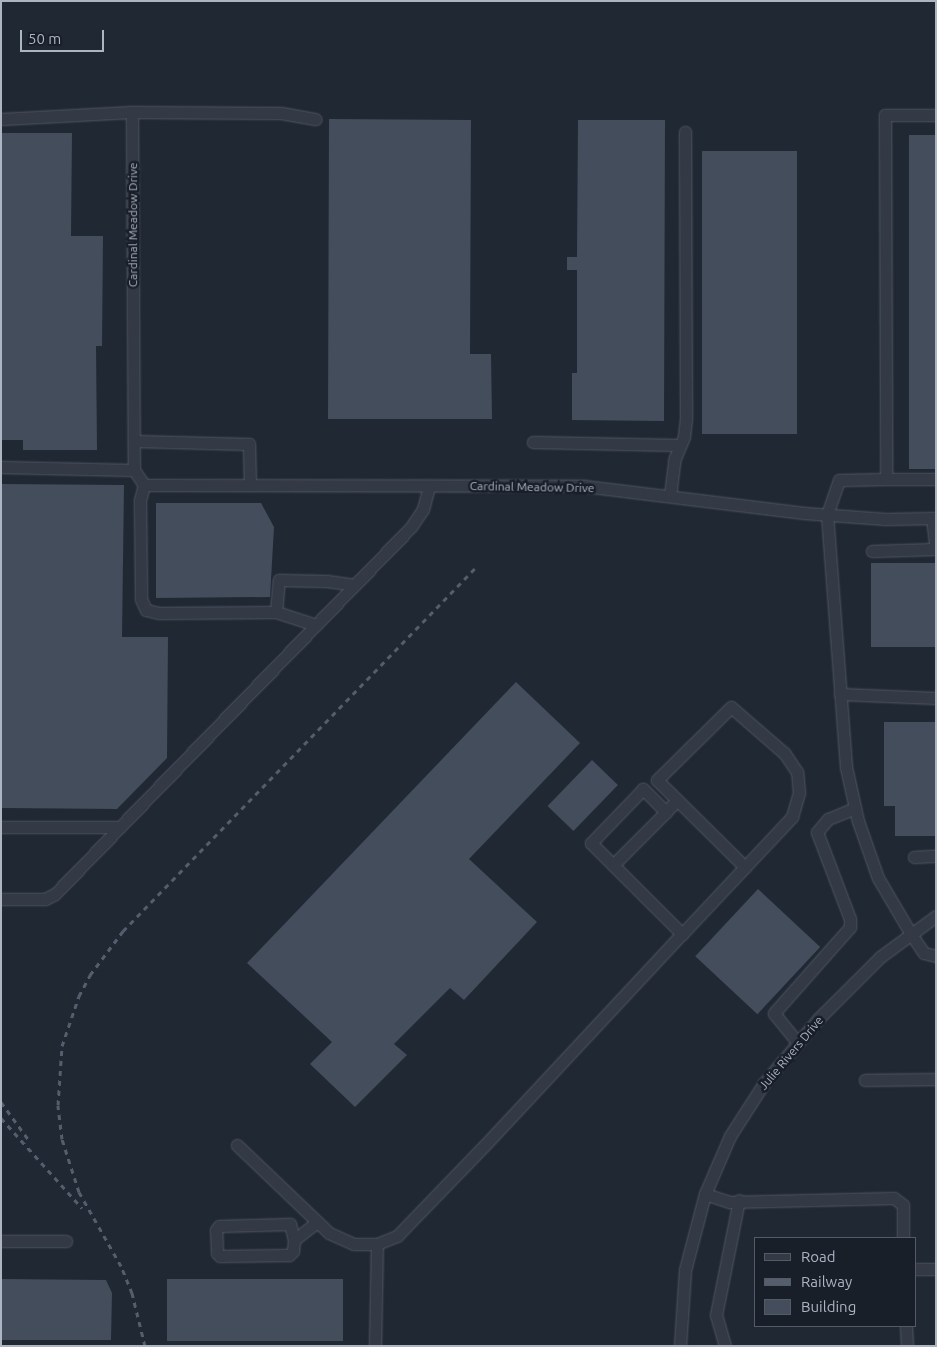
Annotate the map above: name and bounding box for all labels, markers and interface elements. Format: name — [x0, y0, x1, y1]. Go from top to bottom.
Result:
scale bar — [22, 20, 106, 52]
text: 50 m — [28, 30, 61, 47]
street label: Cardinal Meadow Drive — [126, 163, 140, 287]
street label: Cardinal Meadow Drive — [470, 479, 594, 495]
street label: Julie Rivers Drive — [756, 1013, 826, 1093]
legend — [754, 1237, 917, 1327]
text: Road — [801, 1248, 836, 1265]
text: Railway — [801, 1273, 852, 1290]
text: Building — [801, 1298, 856, 1315]

